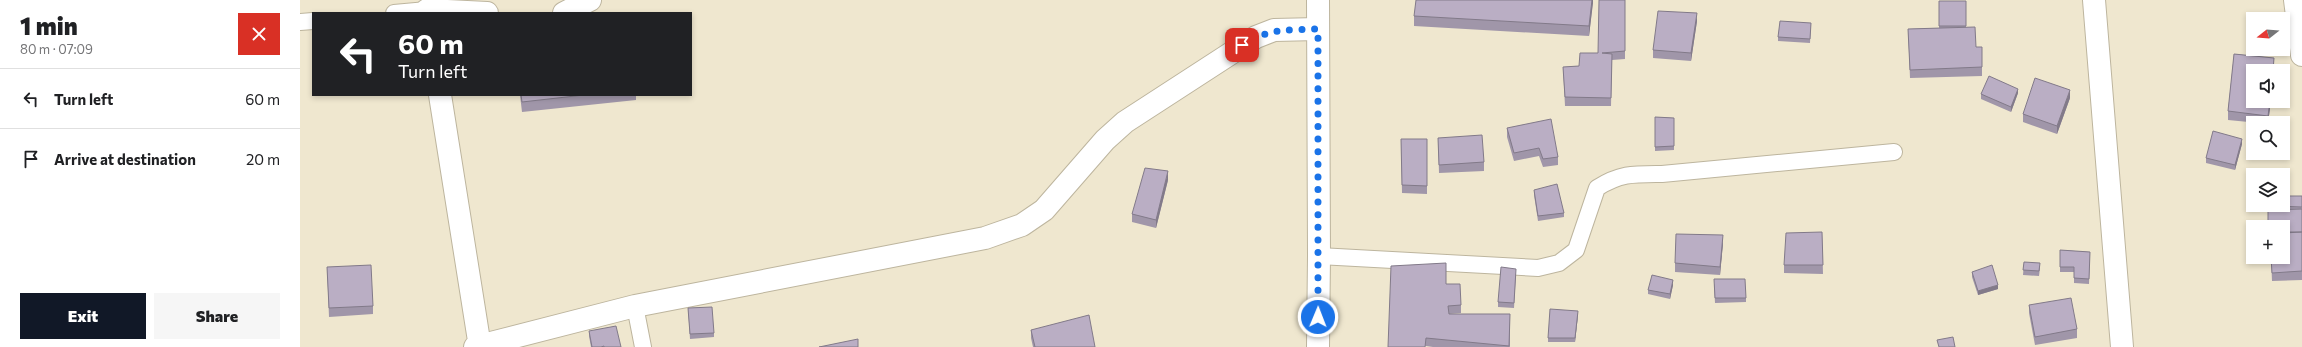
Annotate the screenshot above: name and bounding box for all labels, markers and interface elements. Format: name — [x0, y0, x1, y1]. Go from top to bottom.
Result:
text: 1 min — [20, 11, 78, 40]
north arrow — [2246, 12, 2290, 56]
map controls — [2246, 12, 2290, 264]
button: close — [238, 13, 280, 55]
text: 60 m — [398, 26, 464, 60]
icon: left — [332, 28, 384, 80]
pin — [1225, 28, 1259, 62]
icon: arrive — [1231, 34, 1253, 56]
text: 80 m · 07:09 — [20, 41, 93, 57]
text: Turn left — [398, 60, 467, 82]
button: sound — [2246, 64, 2290, 108]
icon: left — [20, 88, 42, 110]
text: Turn left — [54, 90, 113, 108]
text: 60 m — [245, 90, 280, 108]
button: search — [2246, 116, 2290, 160]
icon: arrive — [20, 148, 42, 170]
text: Arrive at destination — [54, 150, 196, 168]
text: 20 m — [246, 150, 280, 168]
button: layers — [2246, 168, 2290, 212]
button: + — [2246, 220, 2290, 264]
button: Exit — [20, 293, 146, 339]
button: Share — [154, 293, 280, 339]
position arrow — [1297, 296, 1339, 338]

